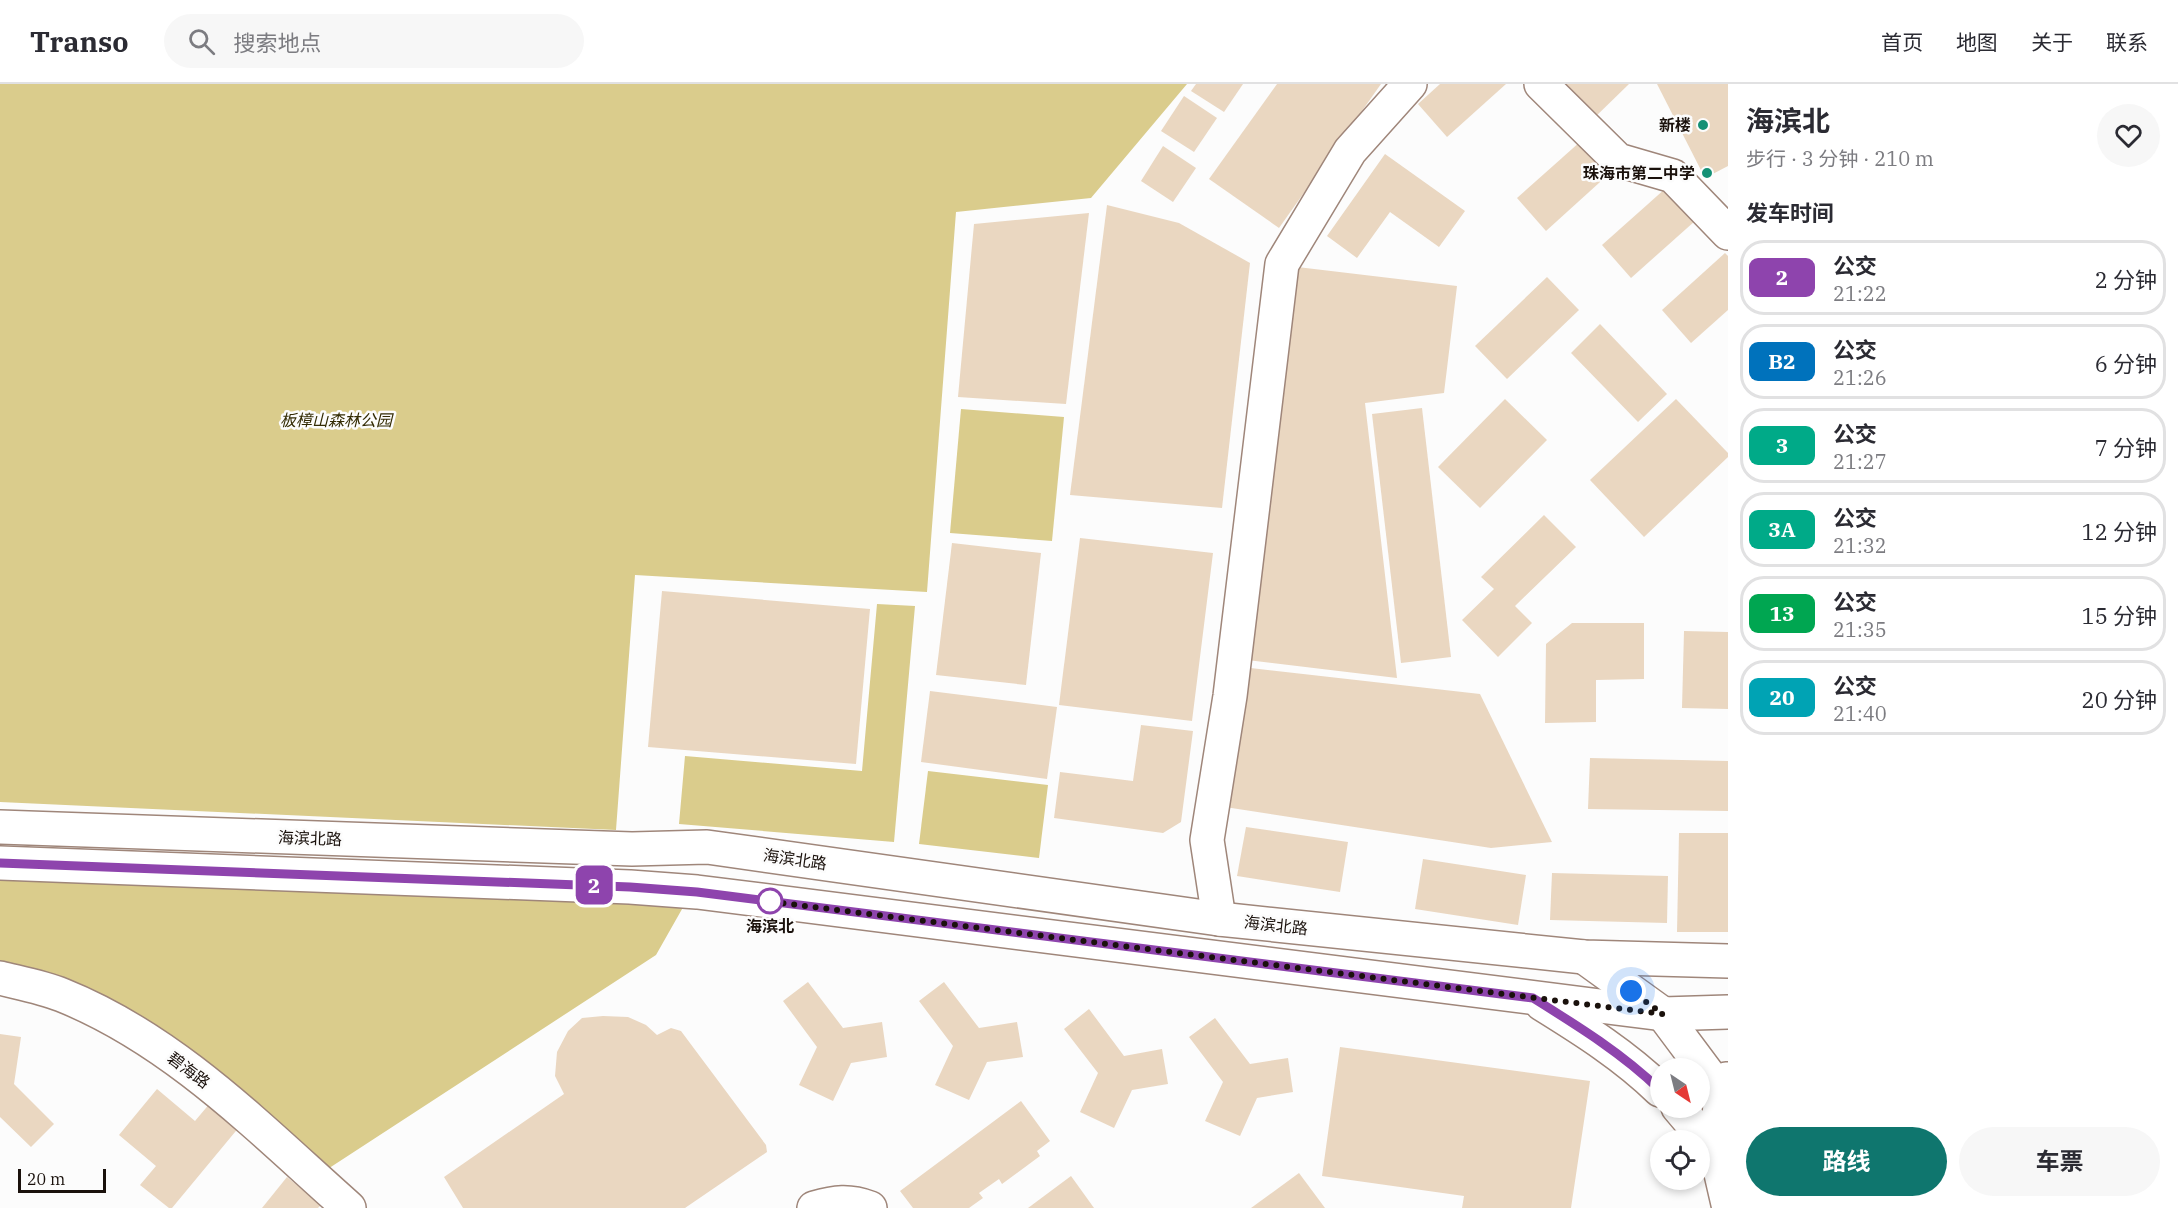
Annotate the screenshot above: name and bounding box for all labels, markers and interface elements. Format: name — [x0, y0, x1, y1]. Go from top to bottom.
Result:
search box — [164, 14, 584, 68]
text: Transo — [30, 23, 128, 60]
icon: search — [185, 25, 218, 58]
text: 搜索地点 — [233, 28, 321, 57]
text: 首页 — [1881, 28, 1923, 56]
text: 地图 — [1956, 28, 1998, 56]
text: 关于 — [2031, 28, 2073, 56]
text: 联系 — [2106, 28, 2148, 56]
text: 海滨北 — [1746, 102, 1830, 139]
button: heart — [2097, 104, 2160, 167]
place label: 新楼 — [1659, 115, 1691, 135]
marker: 新楼 — [1696, 118, 1710, 132]
text: 步行 · 3 分钟 · 210 m — [1746, 145, 1934, 172]
place label: 珠海市第二中学 — [1583, 163, 1695, 183]
marker: 珠海市第二中学 — [1700, 166, 1714, 180]
text: 发车时间 — [1746, 198, 1834, 227]
text: 公交 — [1833, 251, 1877, 280]
text: 2 — [1776, 263, 1788, 291]
text: 2 分钟 — [2095, 265, 2157, 294]
text: 21:22 — [1833, 280, 1887, 307]
text: 公交 — [1833, 335, 1877, 364]
text: B2 — [1768, 347, 1796, 375]
text: 6 分钟 — [2095, 349, 2157, 378]
text: 21:26 — [1833, 364, 1887, 391]
park label: 板樟山森林公园 — [280, 410, 394, 430]
text: 公交 — [1833, 419, 1877, 448]
text: 3 — [1776, 431, 1788, 459]
text: 7 分钟 — [2095, 433, 2157, 462]
text: 21:27 — [1833, 448, 1887, 475]
text: 公交 — [1833, 503, 1877, 532]
text: 3A — [1768, 515, 1796, 543]
text: 12 分钟 — [2081, 517, 2157, 546]
text: 21:32 — [1833, 532, 1887, 559]
text: 公交 — [1833, 587, 1877, 616]
text: 13 — [1769, 599, 1795, 627]
text: 15 分钟 — [2081, 601, 2157, 630]
text: 21:35 — [1833, 616, 1887, 643]
text: 公交 — [1833, 671, 1877, 700]
text: 20 — [1769, 683, 1795, 711]
text: 20 分钟 — [2081, 685, 2157, 714]
text: 21:40 — [1833, 700, 1887, 727]
street label: 海滨北路 — [278, 827, 342, 849]
street label: 海滨北路 — [762, 845, 828, 873]
line badge: 2 — [574, 866, 614, 904]
text: 2 — [588, 871, 600, 899]
marker: 海滨北 — [757, 888, 783, 914]
street label: 海滨北路 — [1243, 912, 1309, 938]
place label: 海滨北 — [746, 916, 794, 936]
your location — [1616, 976, 1646, 1006]
street label: 碧海路 — [164, 1048, 214, 1092]
north arrow — [1650, 1058, 1710, 1118]
map controls — [1650, 1058, 1710, 1190]
button: 路线 — [1746, 1127, 1947, 1196]
button: 车票 — [1959, 1127, 2160, 1196]
button: locate — [1650, 1130, 1710, 1190]
scale bar — [18, 1166, 106, 1194]
text: 20 m — [27, 1169, 65, 1189]

